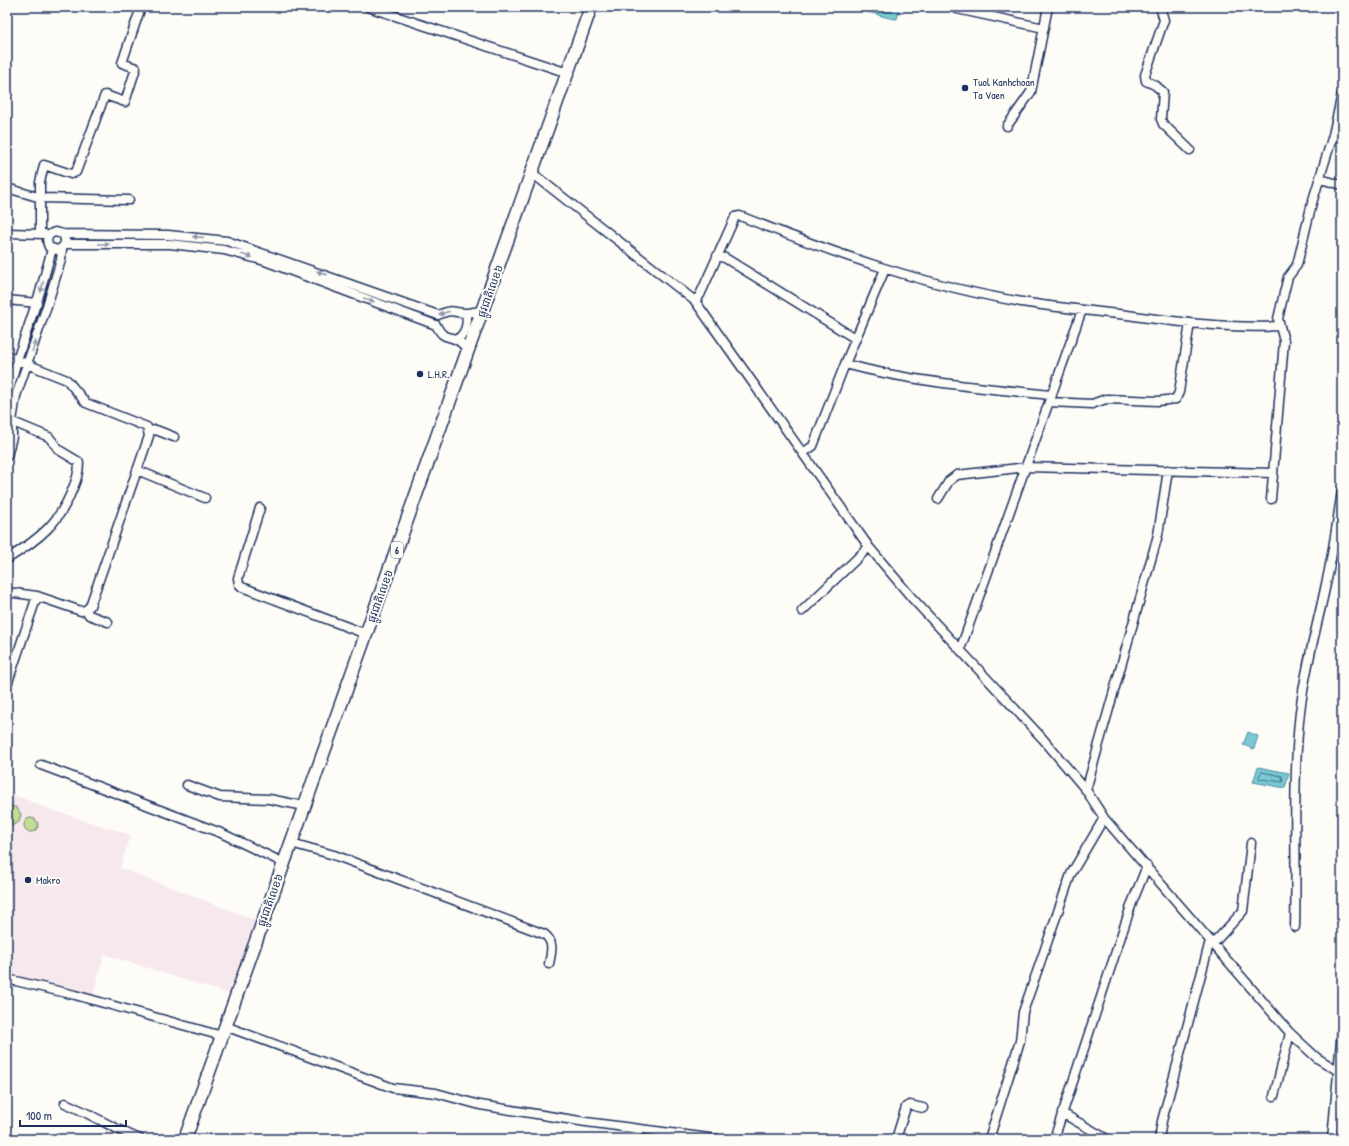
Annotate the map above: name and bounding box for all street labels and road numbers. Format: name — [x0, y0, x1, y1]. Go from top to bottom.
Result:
street label: ផ្លូវជាតិលេខ៦ — [474, 263, 509, 320]
road number: 6 — [391, 542, 403, 558]
street label: ផ្លូវជាតិលេខ៦ — [364, 568, 399, 625]
street label: ផ្លូវជាតិលេខ៦ — [254, 872, 289, 929]

